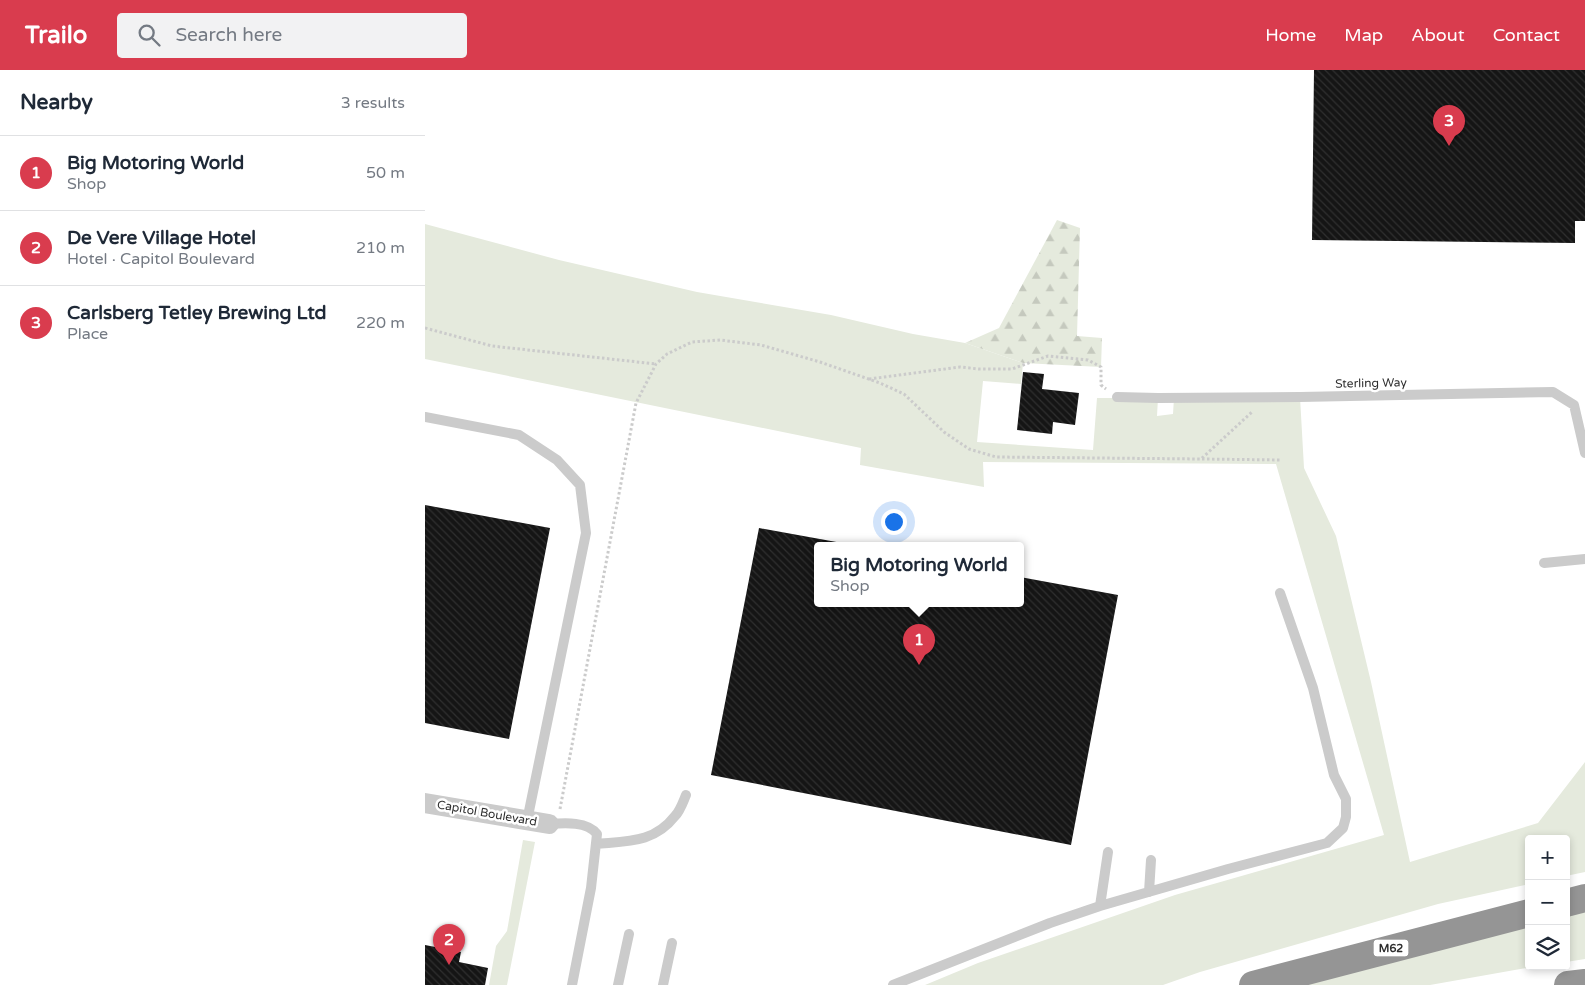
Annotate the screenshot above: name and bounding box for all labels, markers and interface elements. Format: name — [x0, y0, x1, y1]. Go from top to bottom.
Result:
search box — [117, 13, 467, 58]
text: Trailo — [25, 21, 87, 50]
icon: search — [135, 21, 163, 49]
text: Search here — [175, 24, 282, 46]
text: Home — [1265, 24, 1316, 46]
text: Map — [1344, 24, 1383, 46]
text: About — [1411, 24, 1465, 46]
text: Contact — [1493, 24, 1560, 46]
text: Nearby — [20, 90, 93, 115]
text: 3 results — [341, 93, 405, 113]
pin: 3 — [1433, 105, 1465, 146]
text: Big Motoring World — [67, 152, 244, 174]
text: 1 — [31, 163, 41, 183]
text: 50 m — [366, 163, 405, 183]
text: Shop — [67, 174, 106, 194]
text: De Vere Village Hotel — [67, 227, 256, 249]
text: 2 — [31, 238, 41, 258]
text: 210 m — [356, 238, 405, 258]
text: Hotel · Capitol Boulevard — [67, 249, 255, 269]
text: Carlsberg Tetley Brewing Ltd — [67, 302, 327, 324]
text: 3 — [31, 313, 41, 333]
text: 220 m — [356, 313, 405, 333]
text: Place — [67, 324, 108, 344]
street label: Sterling Way — [1335, 375, 1408, 391]
your location — [881, 509, 907, 535]
popup — [814, 542, 1024, 607]
text: Big Motoring World — [830, 554, 1008, 576]
text: Shop — [830, 576, 870, 596]
pin: 1 — [903, 624, 935, 665]
street label: Capitol Boulevard — [436, 797, 538, 829]
map controls — [1525, 835, 1570, 970]
button: + — [1525, 835, 1570, 880]
button: − — [1525, 880, 1570, 925]
pin: 2 — [433, 924, 465, 965]
button: layers — [1525, 925, 1570, 970]
road number: M62 — [1373, 940, 1409, 956]

